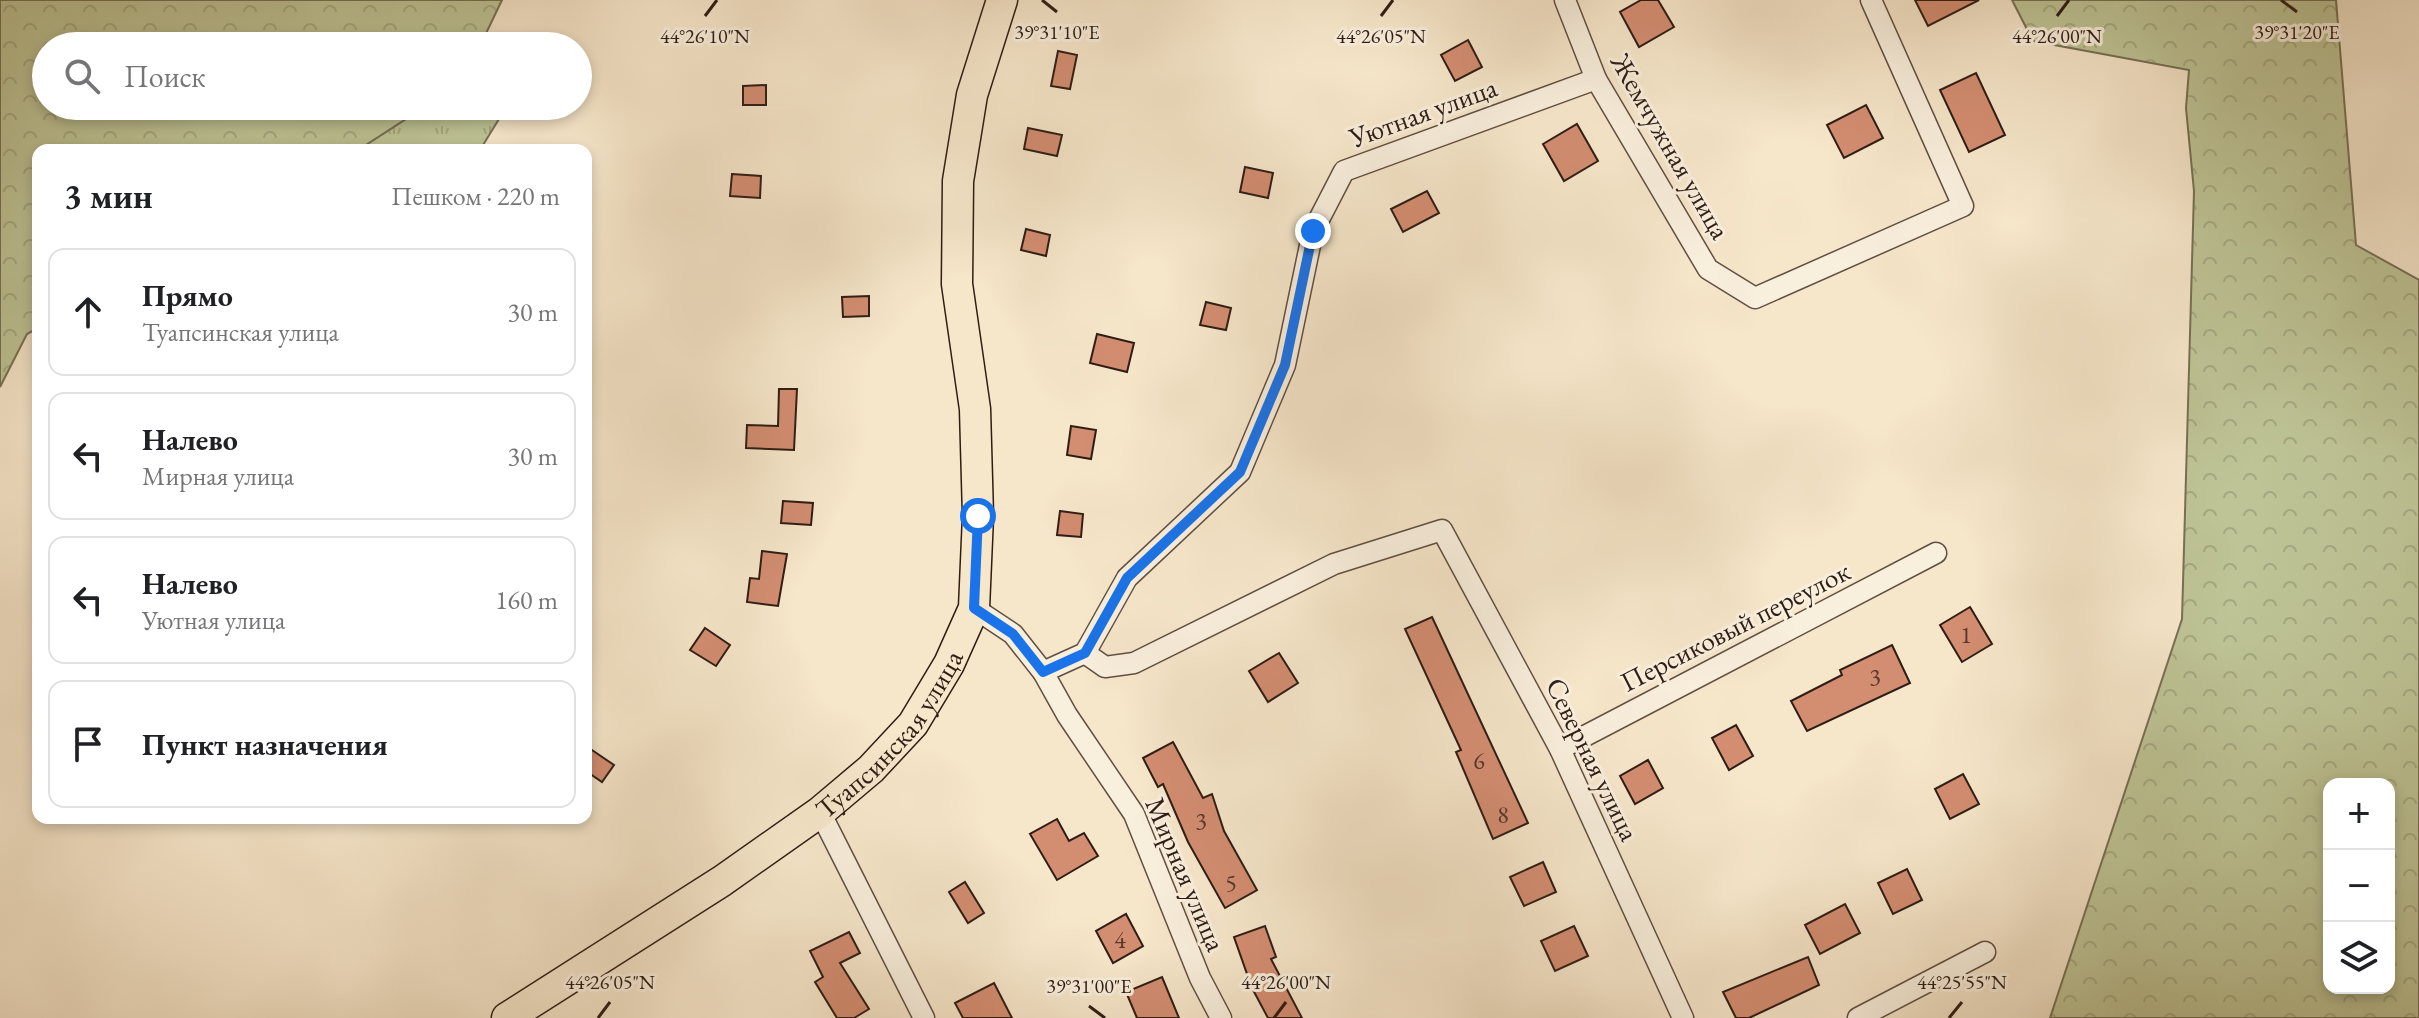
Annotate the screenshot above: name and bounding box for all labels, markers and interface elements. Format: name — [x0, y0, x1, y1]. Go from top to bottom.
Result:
text: 39°31'10"E — [1014, 19, 1100, 45]
text: 39°31'20"E — [2254, 19, 2340, 45]
text: 44°26'10"N — [660, 23, 750, 49]
text: 44°26'05"N — [1336, 23, 1426, 49]
text: 44°26'00"N — [2012, 23, 2102, 49]
search box — [32, 32, 592, 120]
street label: Жемчужная улица — [1603, 46, 1739, 246]
icon: search — [60, 54, 104, 98]
text: Поиск — [124, 57, 206, 96]
street label: Уютная улица — [1343, 68, 1503, 156]
text: 3 мин — [64, 174, 153, 218]
text: Пешком · 220 m — [391, 179, 560, 213]
route end — [1295, 213, 1331, 249]
text: Прямо — [142, 276, 233, 315]
icon: ahead — [66, 290, 110, 334]
text: 30 m — [508, 295, 558, 329]
text: Туапсинская улица — [142, 315, 339, 349]
text: Налево — [142, 420, 238, 459]
icon: left — [66, 434, 110, 478]
text: 30 m — [508, 439, 558, 473]
text: Мирная улица — [142, 459, 294, 493]
route start — [960, 498, 996, 534]
street label: Персиковый переулок — [1614, 552, 1856, 700]
text: Налево — [142, 564, 238, 603]
icon: left — [66, 578, 110, 622]
text: 160 m — [495, 583, 558, 617]
text: Уютная улица — [142, 603, 285, 637]
house number: 1 — [1960, 619, 1972, 650]
street label: Туапсинская улица — [808, 644, 971, 826]
house number: 3 — [1869, 661, 1881, 692]
street label: Северная улица — [1538, 671, 1648, 847]
icon: arrive — [66, 722, 110, 766]
text: Пункт назначения — [142, 725, 388, 764]
house number: 6 — [1473, 745, 1485, 776]
map controls — [2323, 778, 2395, 994]
button: + — [2323, 778, 2395, 850]
street label: Мирная улица — [1137, 792, 1235, 957]
house number: 8 — [1497, 799, 1509, 830]
house number: 3 — [1195, 805, 1207, 836]
button: − — [2323, 850, 2395, 922]
house number: 5 — [1225, 867, 1237, 898]
button: layers — [2323, 922, 2395, 994]
house number: 4 — [1114, 924, 1126, 955]
text: 44°26'05"N — [565, 969, 655, 995]
text: 44°26'00"N — [1241, 969, 1331, 995]
text: 44°25'55"N — [1917, 969, 2007, 995]
text: 39°31'00"E — [1046, 973, 1132, 999]

